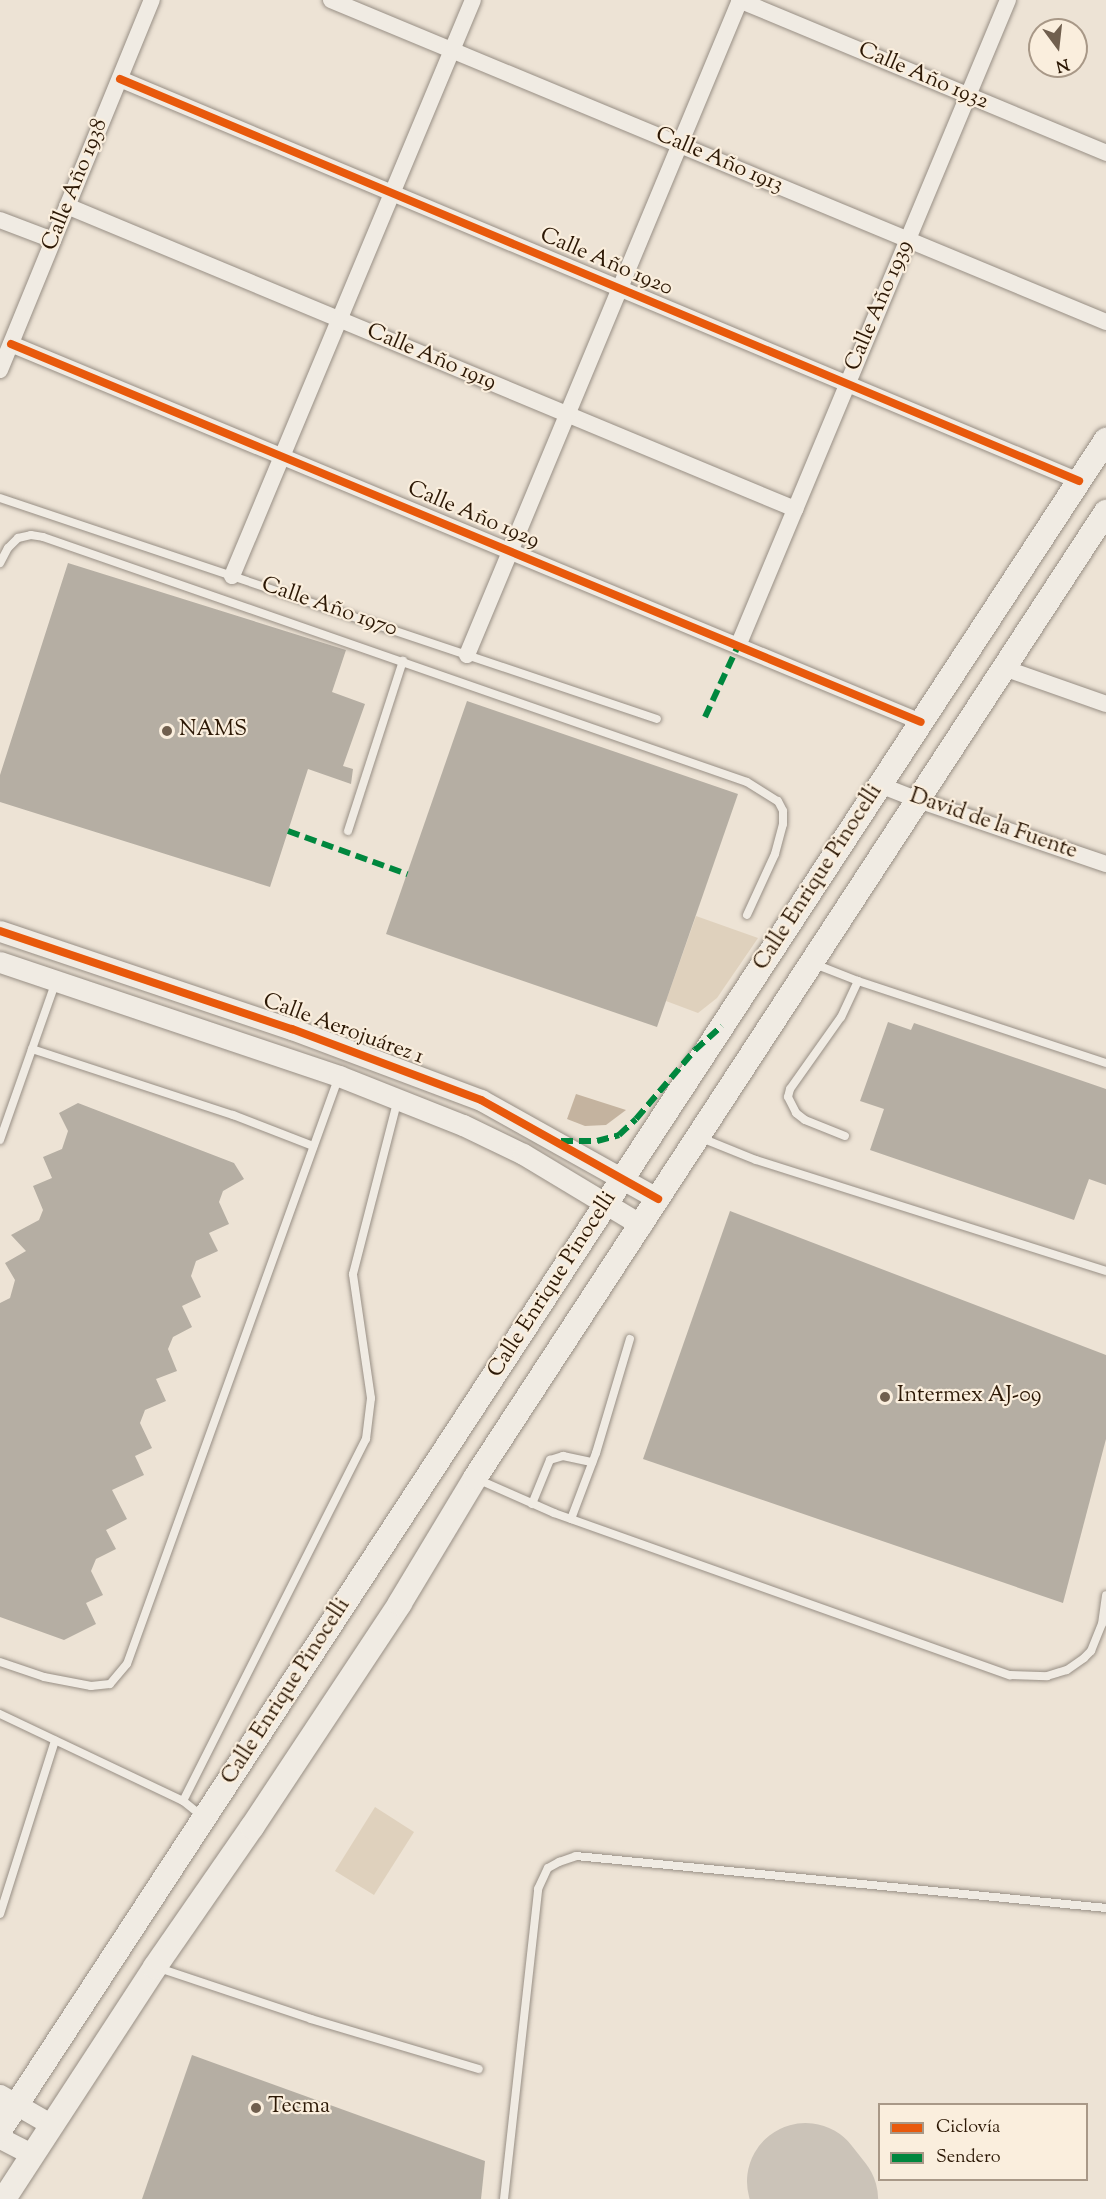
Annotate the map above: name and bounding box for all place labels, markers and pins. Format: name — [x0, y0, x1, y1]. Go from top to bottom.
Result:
place label: NAMS — [179, 718, 247, 744]
marker: NAMS — [160, 724, 174, 738]
place label: Intermex AJ-09 — [897, 1384, 1041, 1410]
marker: Intermex AJ-09 — [878, 1390, 892, 1404]
place label: Tecma — [268, 2095, 330, 2121]
marker: Tecma — [249, 2101, 263, 2115]

